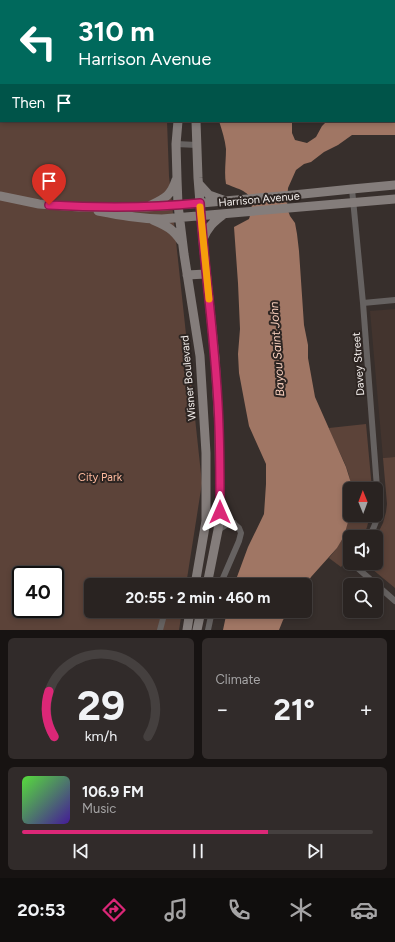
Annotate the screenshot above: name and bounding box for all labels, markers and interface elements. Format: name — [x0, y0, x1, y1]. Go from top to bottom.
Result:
text: 310 m — [78, 14, 155, 48]
icon: left — [12, 16, 64, 68]
text: Harrison Avenue — [78, 48, 211, 70]
icon: arrive — [53, 92, 75, 114]
text: Then — [12, 94, 45, 112]
pin — [32, 164, 66, 205]
icon: arrive — [38, 170, 60, 192]
street label: Harrison Avenue — [218, 189, 300, 210]
water label: Bayou Saint John — [267, 301, 287, 397]
street label: Davey Street — [350, 332, 367, 396]
street label: Wisner Boulevard — [178, 335, 199, 421]
park label: City Park — [78, 471, 123, 484]
north arrow — [343, 482, 383, 522]
map controls — [343, 482, 383, 618]
position arrow — [199, 491, 241, 533]
button: sound — [343, 530, 383, 570]
speed limit sign: 40 — [12, 566, 64, 618]
button: search — [343, 578, 383, 618]
text: 20:55 · 2 min · 460 m — [126, 589, 270, 607]
text: Climate — [216, 672, 260, 687]
text: 29 — [77, 679, 125, 729]
text: 21° — [274, 691, 315, 728]
text: − — [216, 696, 229, 723]
text: + — [359, 696, 373, 723]
text: km/h — [84, 726, 117, 744]
text: 106.9 FM — [82, 783, 144, 801]
text: Music — [82, 801, 116, 816]
icon: previous — [70, 840, 92, 862]
icon: pause — [187, 840, 209, 862]
icon: next — [304, 840, 326, 862]
icon: directions — [100, 896, 128, 924]
icon: music — [162, 896, 190, 924]
icon: phone — [225, 896, 253, 924]
icon: climate — [287, 896, 315, 924]
icon: car — [350, 896, 378, 924]
text: 20:53 — [17, 899, 65, 921]

